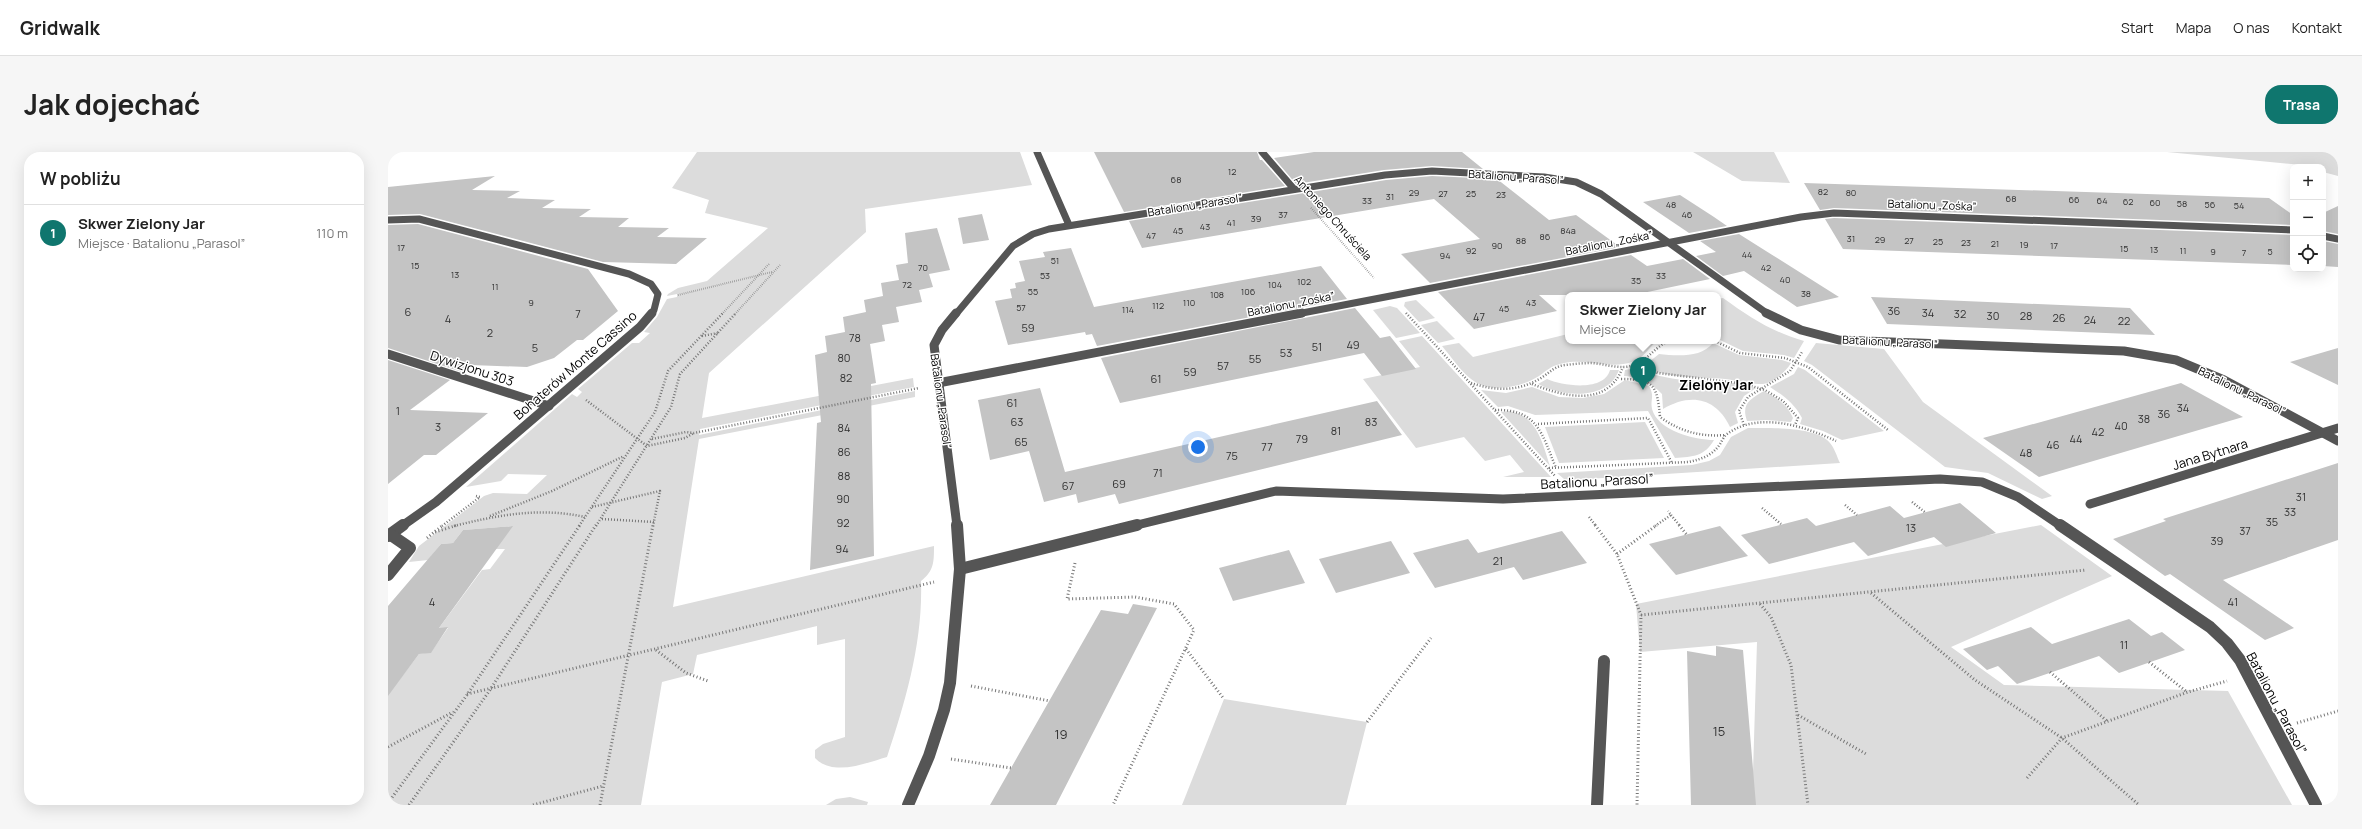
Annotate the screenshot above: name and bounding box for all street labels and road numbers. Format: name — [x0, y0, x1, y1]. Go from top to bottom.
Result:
street label: Batalionu „Parasol” — [1468, 166, 1564, 187]
street label: Antoniego Chruściela — [1291, 172, 1375, 263]
street label: Batalionu „Parasol” — [1146, 190, 1243, 219]
street label: Batalionu „Zośka” — [1887, 195, 1977, 214]
street label: Batalionu „Zośka” — [1564, 227, 1654, 258]
street label: Batalionu „Zośka” — [1246, 288, 1336, 319]
street label: Bohaterów Monte Cassino — [510, 306, 641, 424]
street label: Batalionu „Parasol” — [1842, 332, 1938, 351]
street label: Dywizjonu 303 — [428, 346, 516, 390]
street label: Batalionu „Parasol” — [927, 353, 956, 449]
street label: Batalionu „Parasol” — [2196, 363, 2289, 418]
street label: Jana Bytnara — [2170, 434, 2250, 474]
street label: Batalionu „Parasol” — [1540, 469, 1654, 493]
street label: Batalionu „Parasol” — [2243, 649, 2311, 757]

